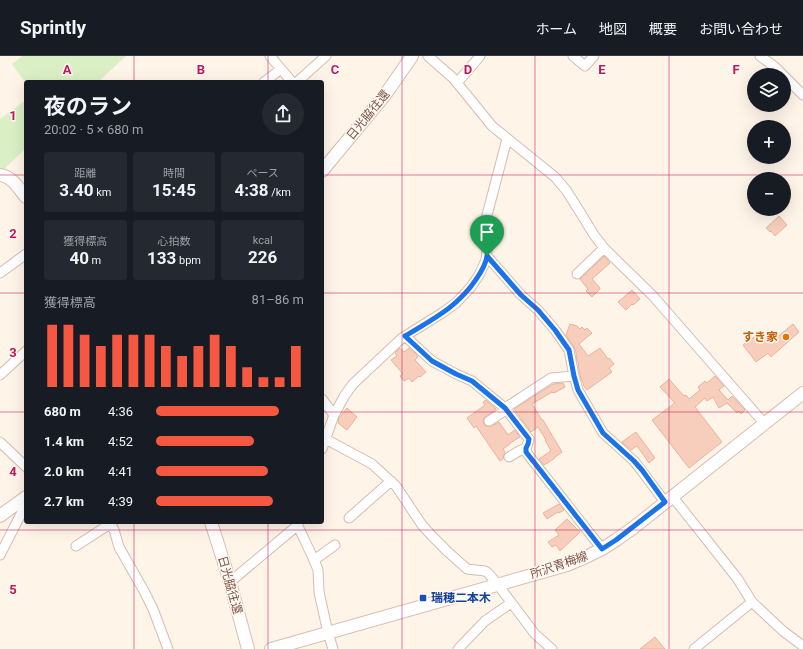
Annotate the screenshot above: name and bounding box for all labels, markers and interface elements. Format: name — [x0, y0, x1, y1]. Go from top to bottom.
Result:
text: Sprintly — [20, 16, 86, 39]
text: ホーム — [535, 21, 577, 37]
text: 地図 — [599, 21, 627, 37]
text: 概要 — [649, 21, 677, 37]
text: お問い合わせ — [699, 21, 783, 37]
text: A — [63, 62, 72, 77]
text: B — [197, 62, 205, 77]
text: C — [331, 62, 340, 77]
text: D — [464, 62, 472, 77]
text: E — [598, 62, 606, 77]
text: F — [732, 62, 740, 77]
map controls — [747, 68, 791, 216]
button: layers — [747, 68, 791, 112]
street label: 日光脇往還 — [344, 87, 392, 143]
button: share — [262, 93, 304, 135]
text: 夜のラン — [44, 94, 132, 119]
text: 1 — [9, 108, 17, 123]
button: + — [747, 120, 791, 164]
text: 20:02 · 5 × 680 m — [44, 122, 143, 137]
text: 距離 — [74, 167, 96, 180]
text: 時間 — [163, 167, 185, 180]
text: ペース — [246, 167, 279, 180]
button: − — [747, 172, 791, 216]
text: 3.40 — [59, 180, 93, 200]
text: 15:45 — [152, 180, 196, 200]
text: 4:38 — [234, 180, 268, 200]
text: km — [93, 186, 111, 199]
text: /km — [268, 186, 291, 199]
pin — [470, 215, 504, 256]
icon: arrive — [476, 221, 498, 243]
text: 2 — [9, 226, 17, 241]
text: kcal — [253, 234, 273, 247]
text: 獲得標高 — [63, 235, 107, 248]
text: 心拍数 — [157, 235, 190, 248]
text: 226 — [248, 247, 277, 267]
text: 40 — [69, 248, 89, 268]
text: 133 — [147, 248, 176, 268]
text: m — [89, 254, 101, 267]
text: bpm — [176, 254, 201, 267]
text: 81–86 m — [252, 292, 304, 307]
text: 獲得標高 — [44, 295, 96, 310]
place label: すき家 — [742, 330, 778, 344]
marker: すき家 — [781, 332, 791, 342]
text: 3 — [9, 345, 17, 360]
text: 680 m — [44, 404, 81, 419]
text: 4:36 — [108, 404, 133, 419]
text: 1.4 km — [44, 434, 84, 449]
text: 4:52 — [108, 434, 133, 449]
text: 4 — [9, 464, 17, 479]
text: 2.0 km — [44, 464, 84, 479]
text: 4:41 — [108, 464, 133, 479]
text: 2.7 km — [44, 494, 84, 509]
text: 4:39 — [108, 494, 133, 509]
street label: 所沢青梅線 — [528, 549, 590, 581]
street label: 日光脇往還 — [215, 554, 245, 616]
text: 5 — [9, 582, 17, 597]
place label: 瑞穂二本木 — [431, 591, 491, 605]
marker: 瑞穂二本木 — [418, 593, 428, 603]

